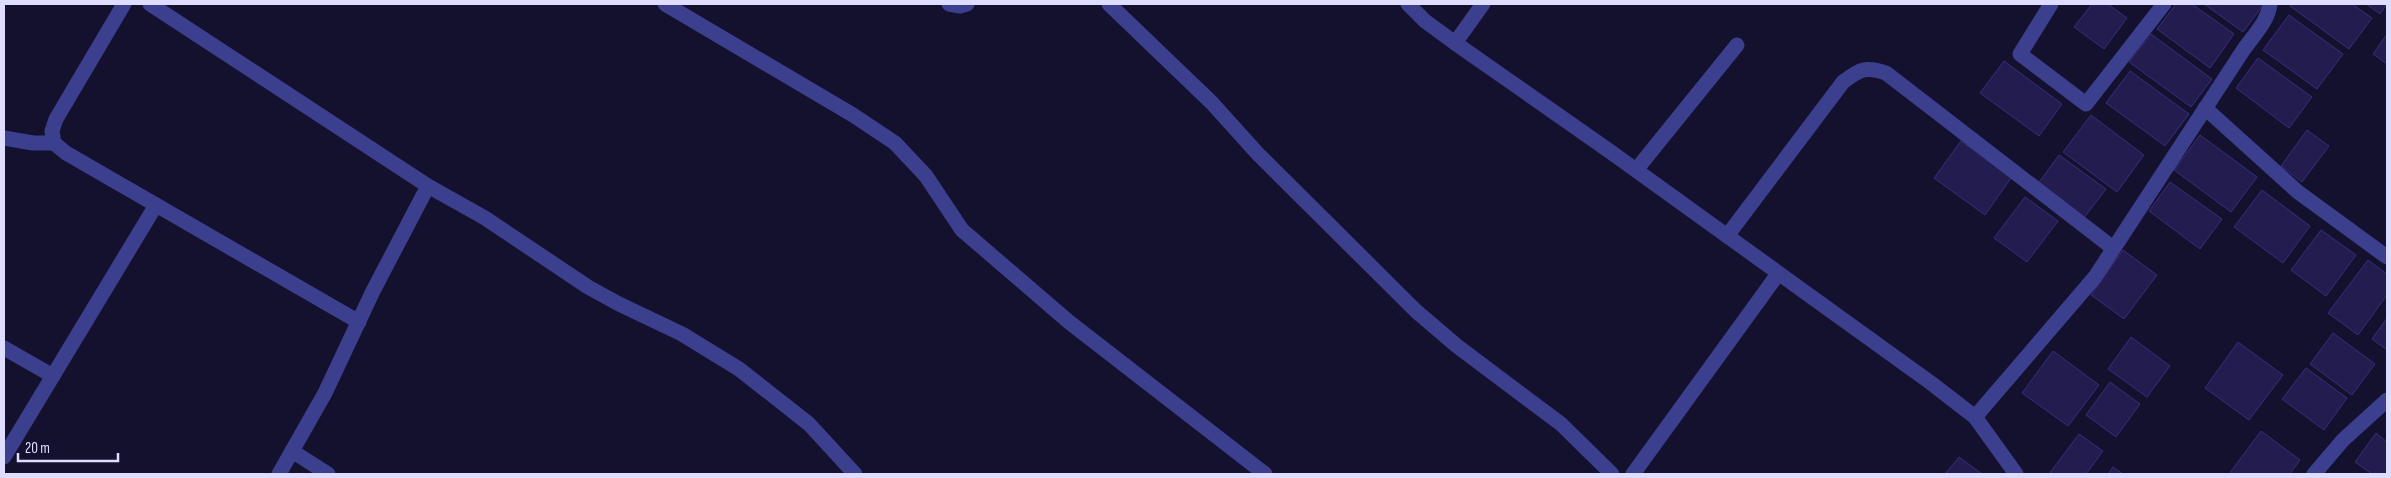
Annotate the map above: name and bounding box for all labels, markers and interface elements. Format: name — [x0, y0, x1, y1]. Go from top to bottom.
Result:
scale bar — [18, 430, 118, 462]
text: 20 m — [25, 439, 50, 458]

